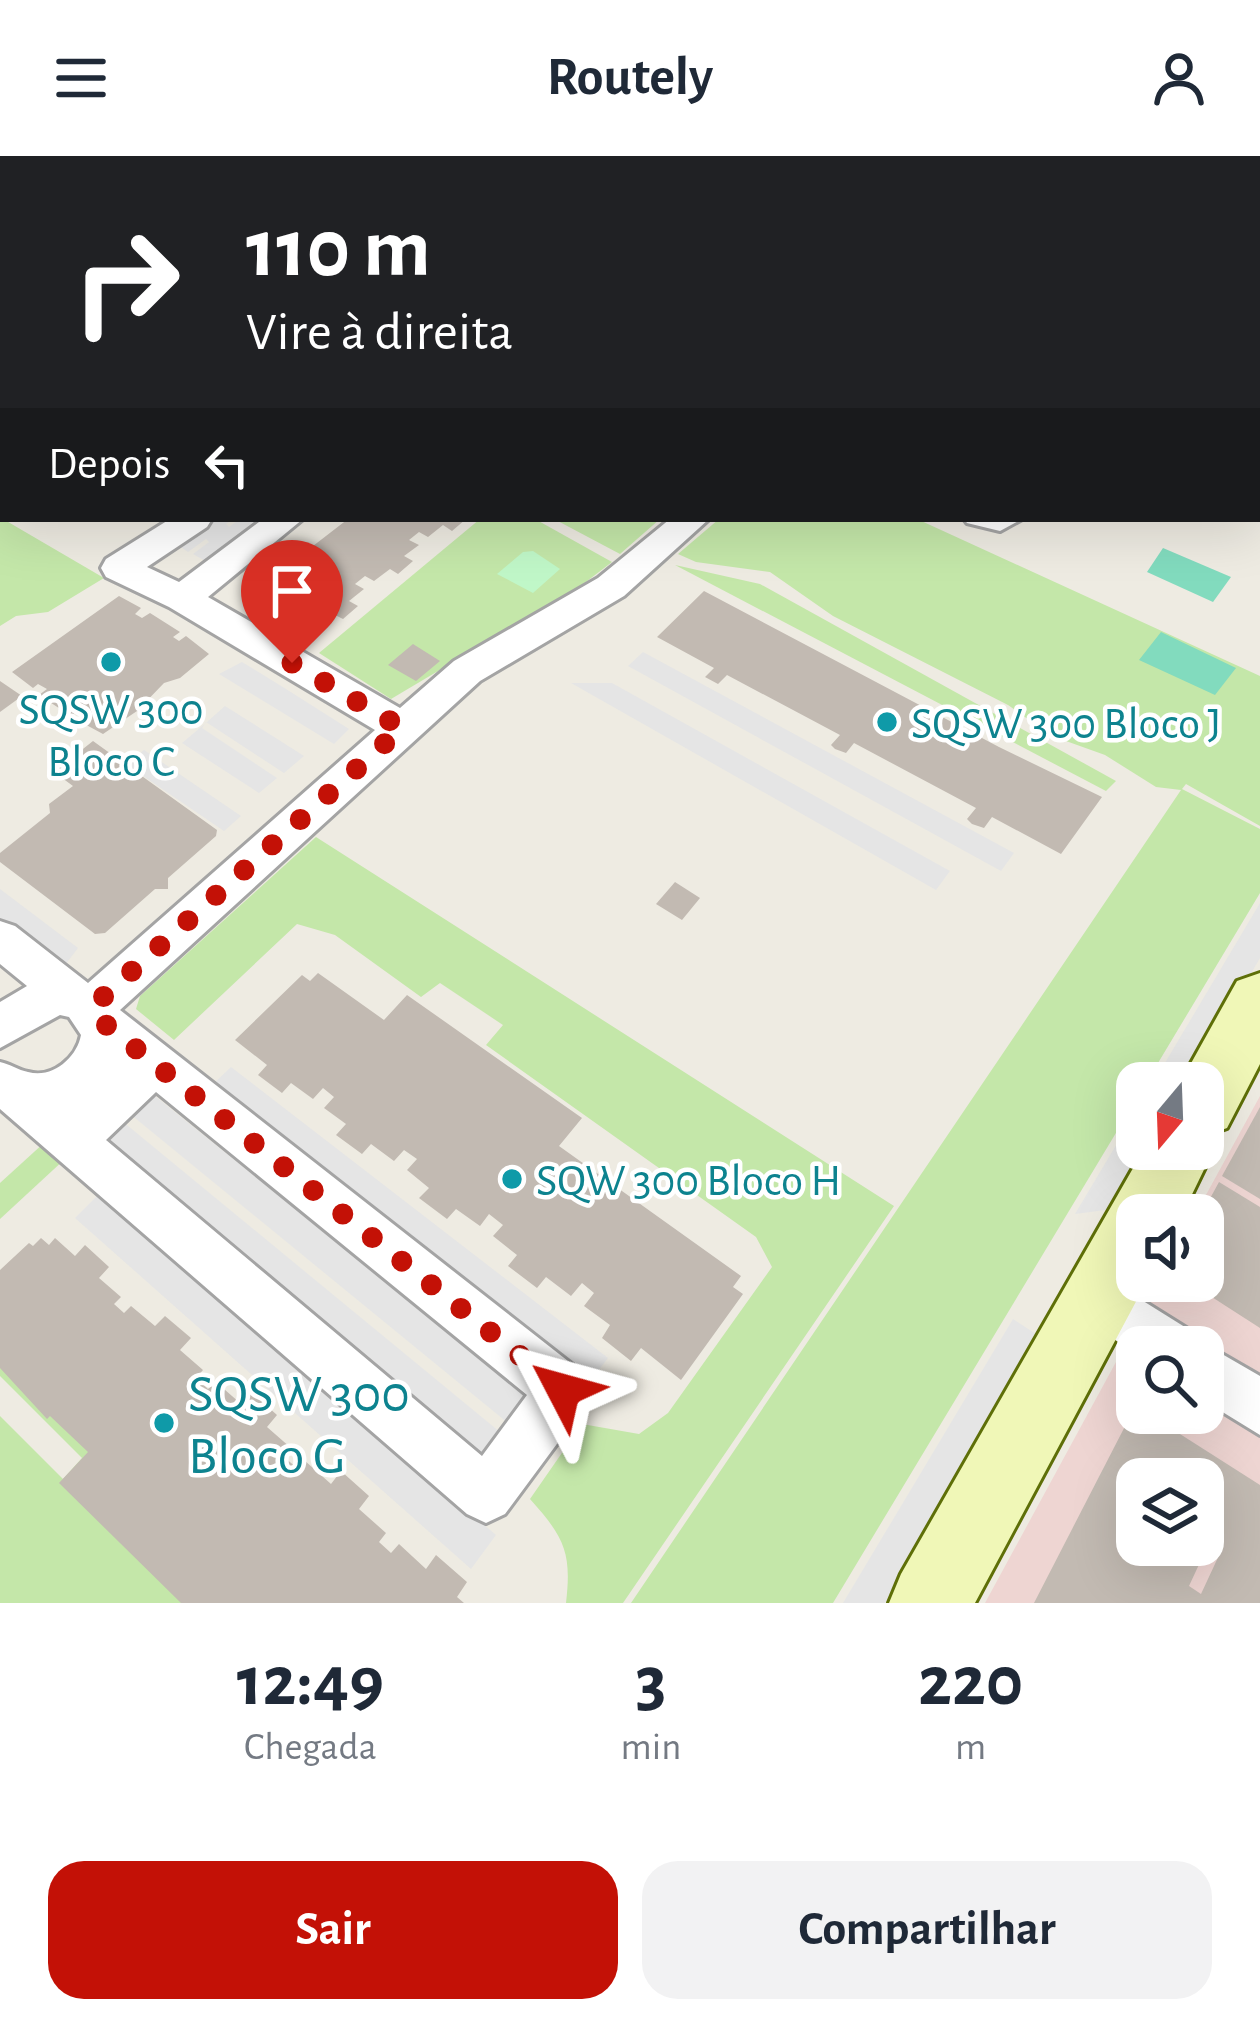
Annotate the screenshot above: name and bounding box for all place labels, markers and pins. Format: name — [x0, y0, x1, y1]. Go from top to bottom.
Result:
pin — [241, 540, 343, 663]
marker: SQSW 300 Bloco C — [98, 649, 124, 675]
place label: SQSW 300 Bloco C — [19, 688, 203, 785]
place label: SQSW 300 Bloco J — [911, 702, 1222, 747]
marker: SQSW 300 Bloco J — [874, 709, 900, 735]
place label: SQW 300 Bloco H — [536, 1159, 841, 1204]
marker: SQW 300 Bloco H — [499, 1166, 525, 1192]
place label: SQSW 300 Bloco G — [188, 1368, 410, 1484]
marker: SQSW 300 Bloco G — [151, 1410, 177, 1436]

